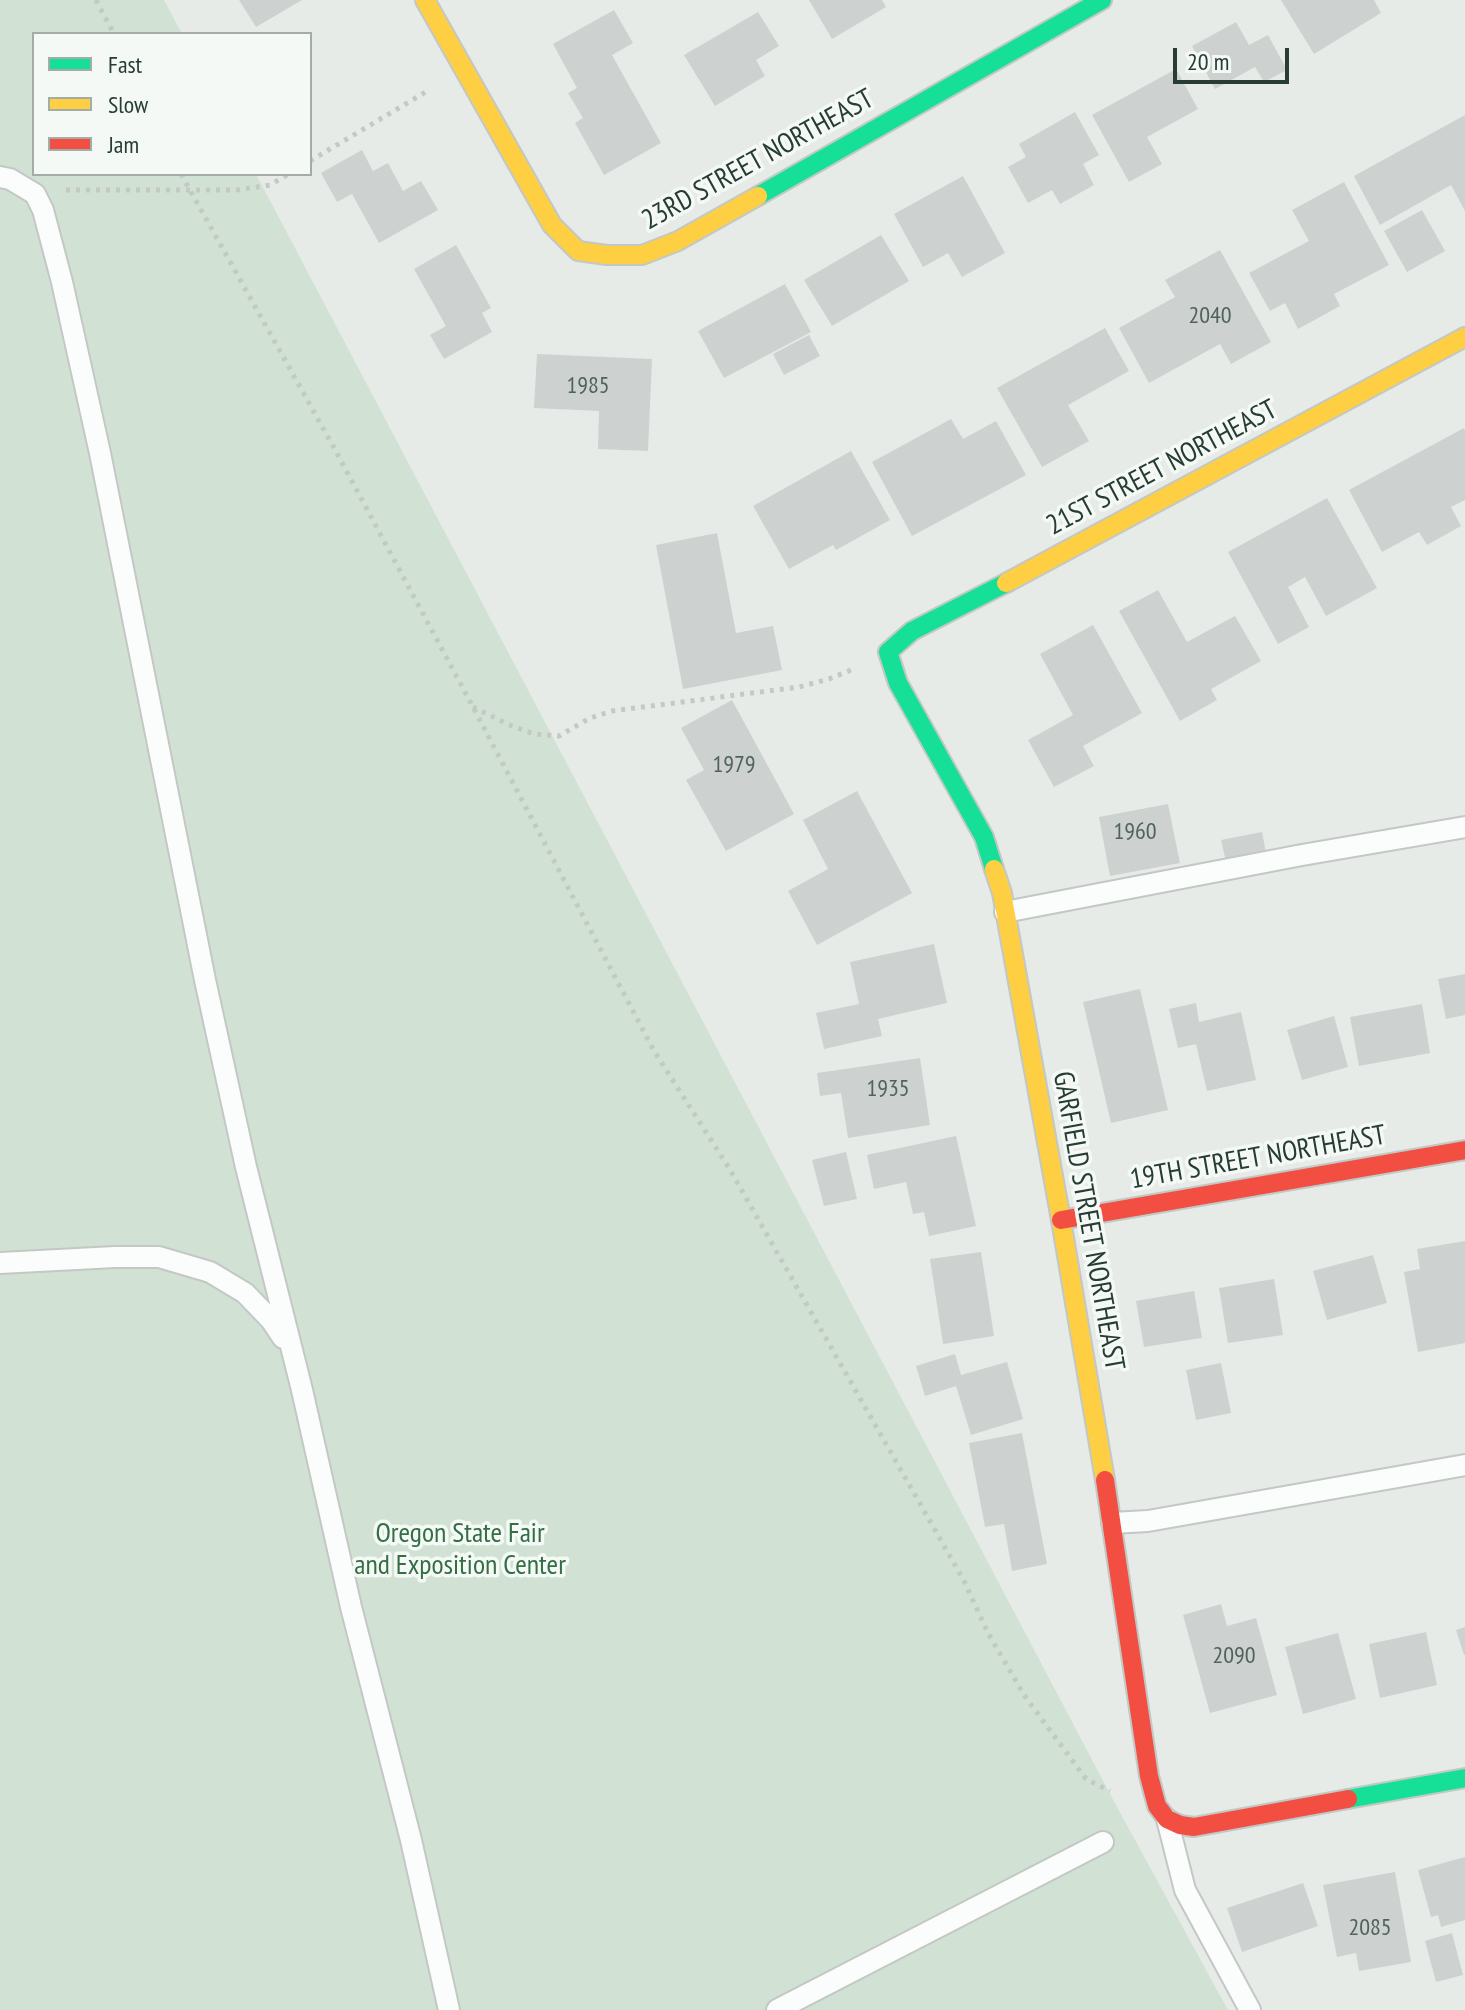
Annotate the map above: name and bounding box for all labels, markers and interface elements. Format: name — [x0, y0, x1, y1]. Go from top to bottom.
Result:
legend — [32, 32, 312, 176]
scale bar — [1177, 32, 1293, 82]
text: 20 m — [1187, 46, 1229, 77]
text: Fast — [108, 49, 142, 80]
street label: 23RD STREET NORTHEAST — [636, 82, 880, 238]
text: Slow — [108, 89, 148, 120]
text: Jam — [108, 129, 139, 160]
house number: 2040 — [1188, 302, 1232, 330]
house number: 1985 — [566, 372, 610, 400]
street label: 21ST STREET NORTHEAST — [1041, 393, 1283, 543]
house number: 1979 — [712, 751, 756, 779]
house number: 1960 — [1113, 818, 1157, 846]
street label: GARFIELD STREET NORTHEAST — [1045, 1069, 1131, 1373]
house number: 1935 — [866, 1075, 910, 1103]
street label: 19TH STREET NORTHEAST — [1128, 1119, 1388, 1197]
park label: Oregon State Fair and Exposition Center — [354, 1517, 566, 1583]
house number: 2090 — [1212, 1642, 1256, 1670]
house number: 2085 — [1348, 1914, 1392, 1942]

